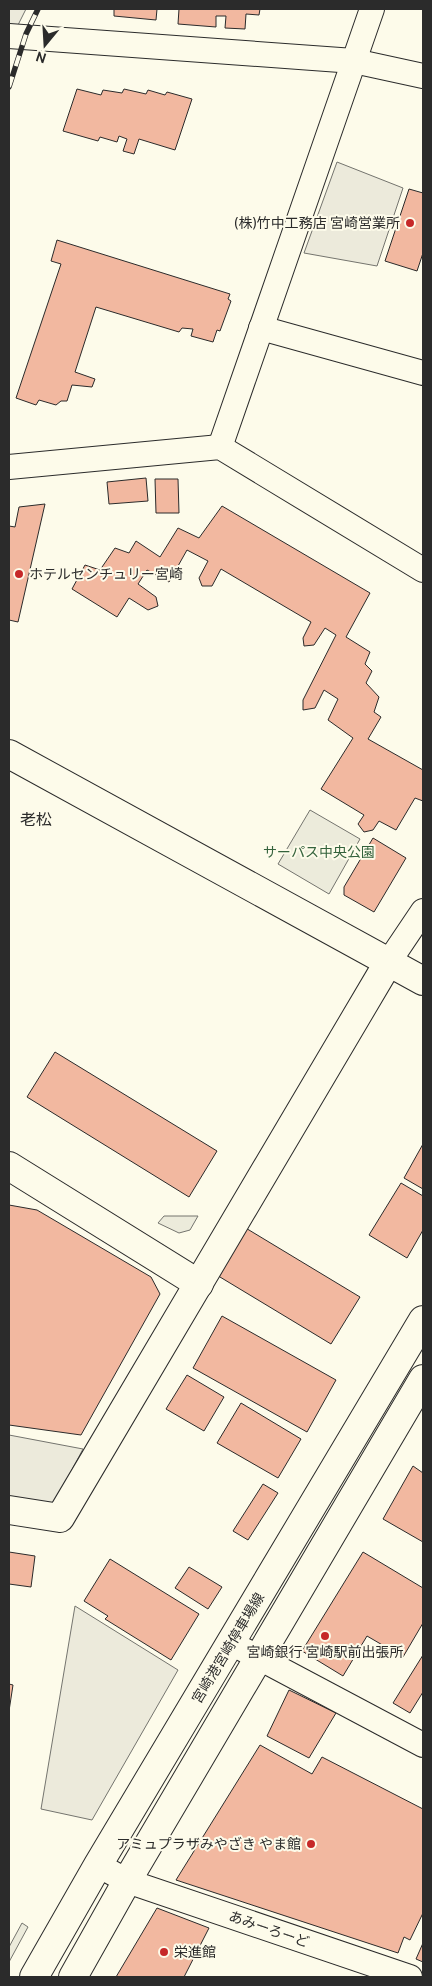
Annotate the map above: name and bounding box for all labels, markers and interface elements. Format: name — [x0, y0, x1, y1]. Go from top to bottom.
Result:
north arrow — [20, 20, 70, 70]
text: N — [33, 47, 48, 67]
place label: (株)竹中工務店 宮崎営業所 — [234, 214, 400, 232]
marker: (株)竹中工務店 宮崎営業所 — [404, 217, 416, 229]
place label: ホテルセンチュリー宮崎 — [29, 565, 183, 583]
marker: ホテルセンチュリー宮崎 — [13, 568, 25, 580]
district label: 老松 — [20, 810, 52, 829]
park label: サーパス中央公園 — [263, 843, 375, 861]
street label: 宮崎港宮崎停車場線 — [188, 1589, 268, 1707]
marker: 宮崎銀行 宮崎駅前出張所 — [319, 1630, 331, 1642]
place label: 宮崎銀行 宮崎駅前出張所 — [246, 1643, 404, 1661]
place label: アミュプラザみやざき やま館 — [116, 1835, 301, 1853]
marker: アミュプラザみやざき やま館 — [305, 1838, 317, 1850]
street label: あみーろーど — [226, 1907, 312, 1951]
place label: 栄進館 — [174, 1943, 216, 1961]
marker: 栄進館 — [158, 1946, 170, 1958]

